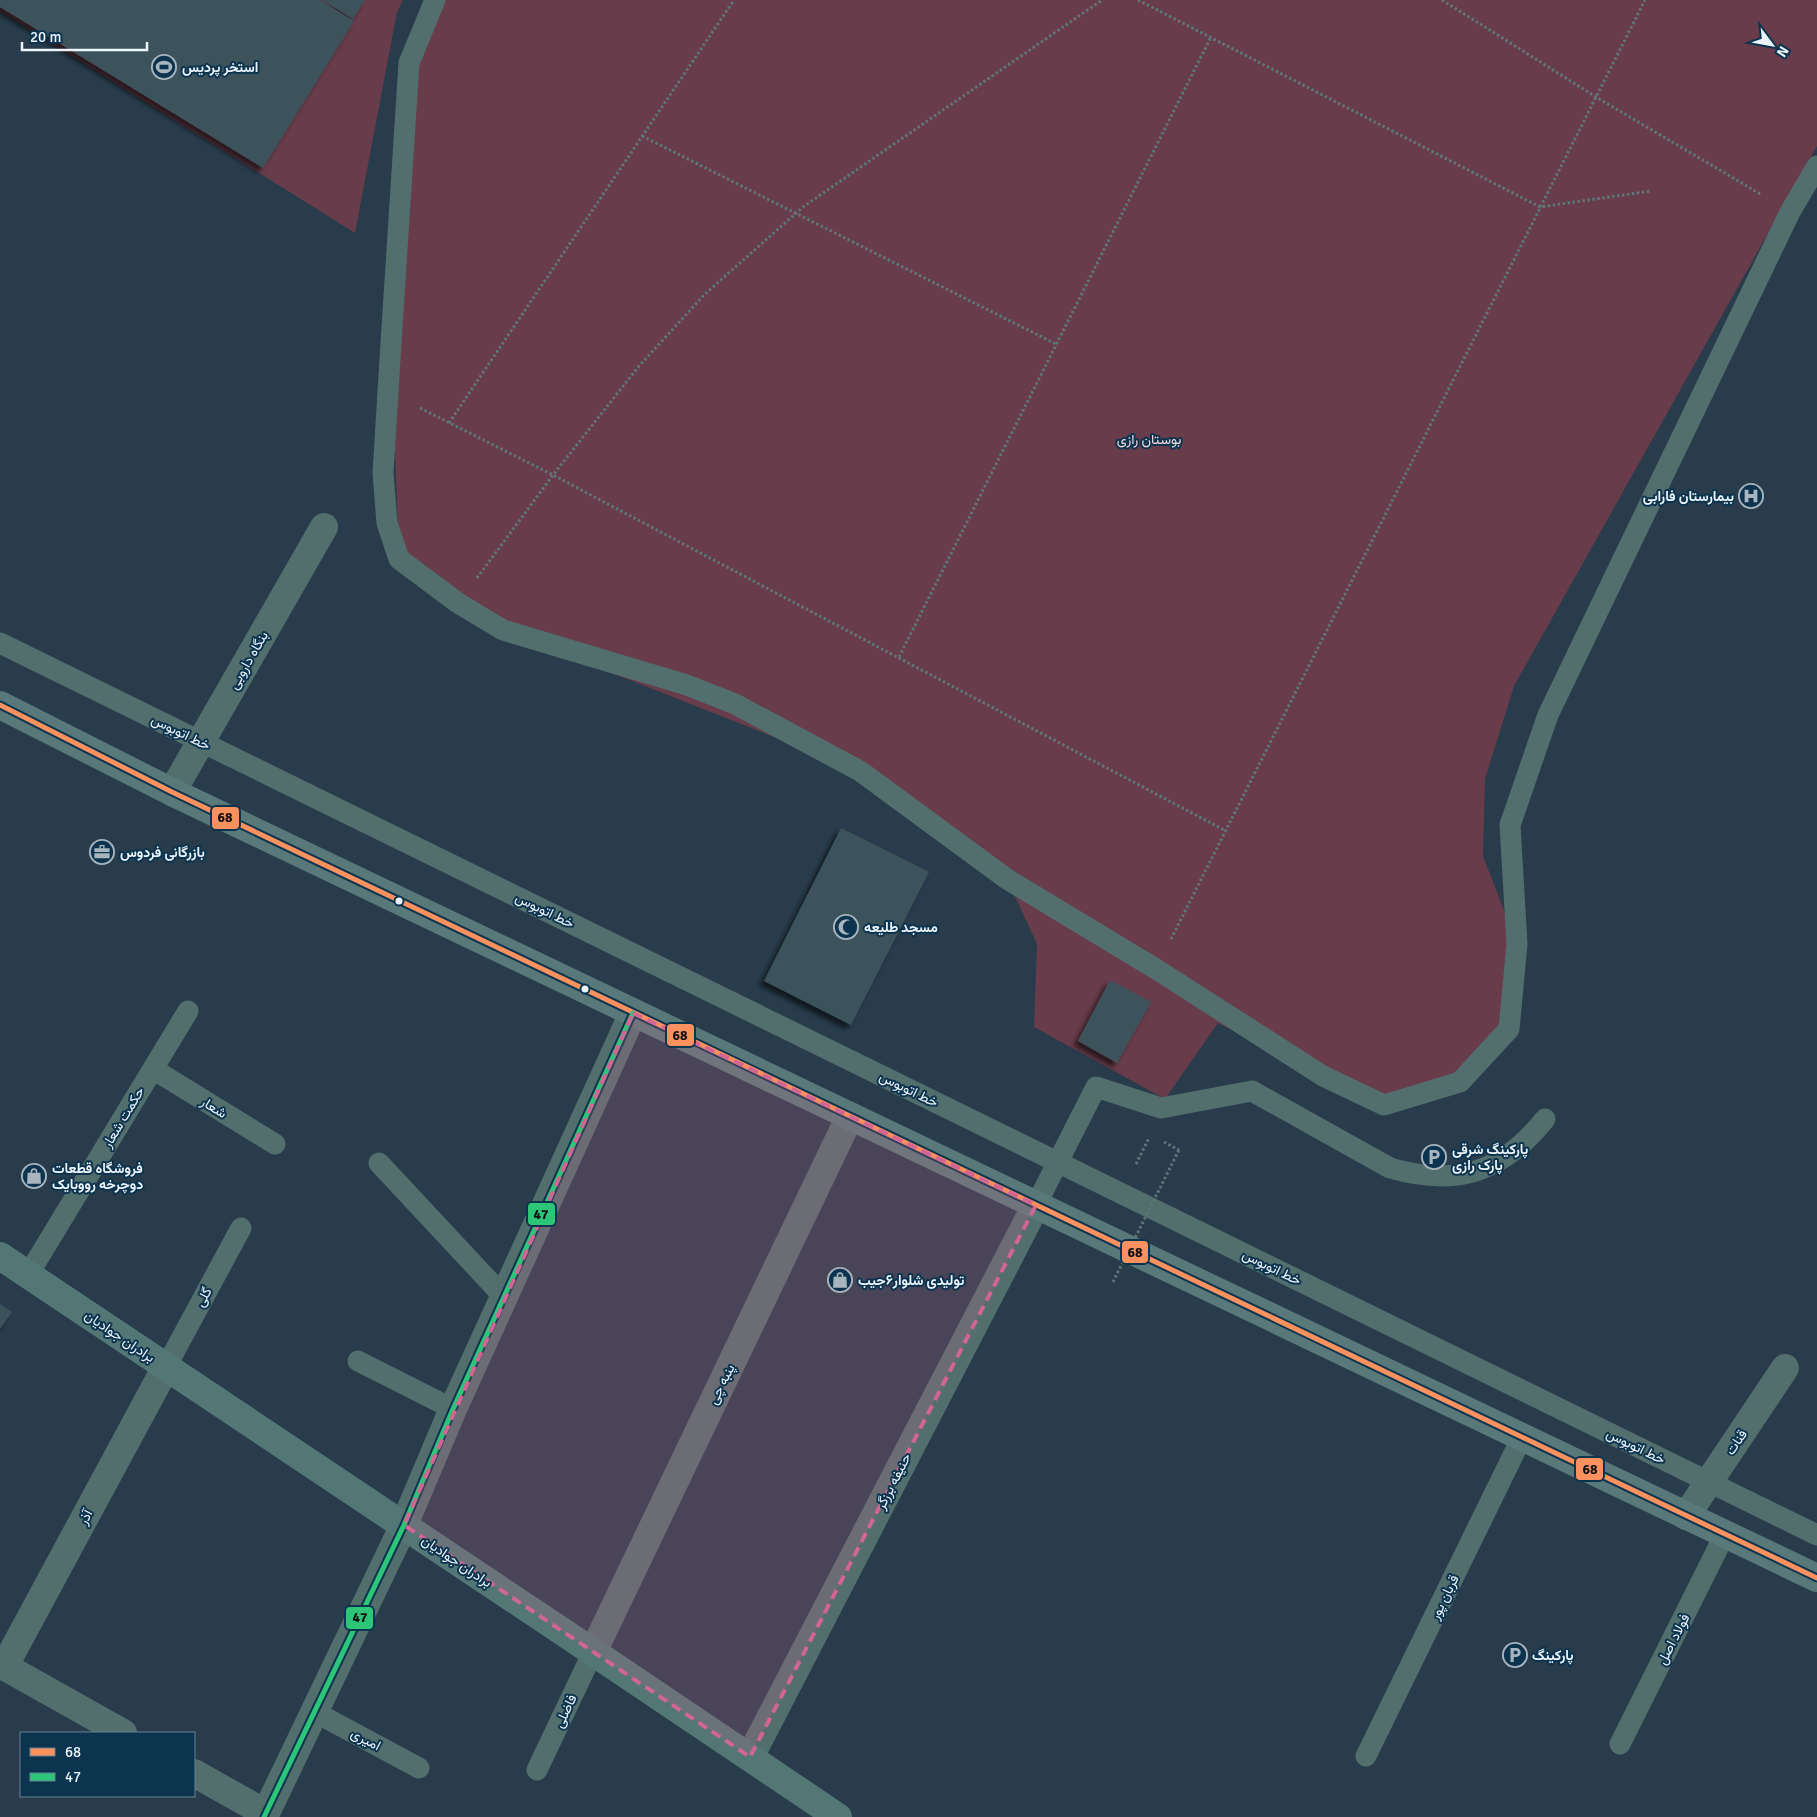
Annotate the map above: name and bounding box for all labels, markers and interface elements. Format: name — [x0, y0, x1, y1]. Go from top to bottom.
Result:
scale bar — [22, 20, 148, 52]
north arrow — [1747, 20, 1797, 70]
text: 20 m — [30, 28, 61, 46]
text: N — [1773, 43, 1792, 60]
sports icon: استخر پردیس — [151, 54, 177, 80]
place label: استخر پردیس — [182, 59, 258, 77]
park label: بوستان رازی — [1117, 431, 1181, 448]
hospital icon: بیمارستان فارابی — [1738, 483, 1764, 509]
place label: بیمارستان فارابی — [1643, 488, 1734, 505]
street label: بنگاه داروبی — [225, 628, 272, 692]
street label: خط اتوبوس — [148, 711, 213, 754]
line badge: 68 — [211, 806, 240, 830]
text: 68 — [217, 809, 233, 826]
office icon: بازرگانی فردوس — [89, 839, 115, 865]
place label: بازرگانی فردوس — [120, 844, 205, 861]
street label: خط اتوبوس — [512, 889, 577, 932]
unlabelled marker — [394, 896, 404, 906]
mosque icon: مسجد طلیعه — [833, 914, 859, 940]
place label: مسجد طلیعه — [864, 919, 938, 936]
unlabelled marker — [580, 984, 590, 994]
line badge: 68 — [666, 1023, 695, 1047]
text: 68 — [672, 1027, 688, 1044]
street label: خط اتوبوس — [876, 1068, 941, 1111]
street label: حکمت شعار — [98, 1084, 148, 1152]
street label: شعار — [197, 1092, 230, 1122]
place label: پارکینگ شرقی پارک رازی — [1452, 1141, 1528, 1175]
parking icon: پارکینگ شرقی پارک رازی — [1421, 1144, 1447, 1170]
place label: فروشگاه قطعات دوچرخه رووبایک — [52, 1160, 143, 1194]
shop icon: فروشگاه قطعات دوچرخه رووبایک — [21, 1163, 47, 1189]
line badge: 47 — [527, 1202, 556, 1226]
text: 47 — [533, 1206, 549, 1223]
line badge: 68 — [1121, 1240, 1149, 1264]
text: 68 — [1127, 1244, 1143, 1261]
street label: خط اتوبوس — [1239, 1246, 1304, 1289]
shop icon: تولیدی شلوار۶جیب — [827, 1267, 853, 1293]
place label: تولیدی شلوار۶جیب — [858, 1272, 965, 1289]
street label: گلی — [191, 1285, 216, 1310]
street label: برادران جوادیان — [81, 1307, 158, 1366]
street label: پنبه چی — [704, 1361, 739, 1408]
street label: خط اتوبوس — [1603, 1425, 1668, 1468]
street label: قنات — [1722, 1426, 1751, 1458]
street label: حنیفه برزگر — [872, 1450, 915, 1513]
line badge: 68 — [1575, 1457, 1604, 1481]
text: 68 — [1582, 1461, 1598, 1478]
street label: آذر — [74, 1505, 97, 1529]
street label: برادران جوادیان — [418, 1532, 495, 1591]
street label: قربان پور — [1426, 1572, 1463, 1624]
line badge: 47 — [345, 1606, 374, 1630]
text: 47 — [352, 1609, 368, 1626]
street label: فولاد اصل — [1653, 1611, 1693, 1667]
parking icon: پارکینگ — [1502, 1642, 1528, 1668]
place label: پارکینگ — [1532, 1647, 1574, 1665]
street label: فاضلی — [550, 1692, 581, 1731]
street label: امیری — [348, 1725, 384, 1754]
legend — [20, 1732, 195, 1797]
text: 68 — [65, 1743, 81, 1761]
text: 47 — [65, 1768, 81, 1786]

